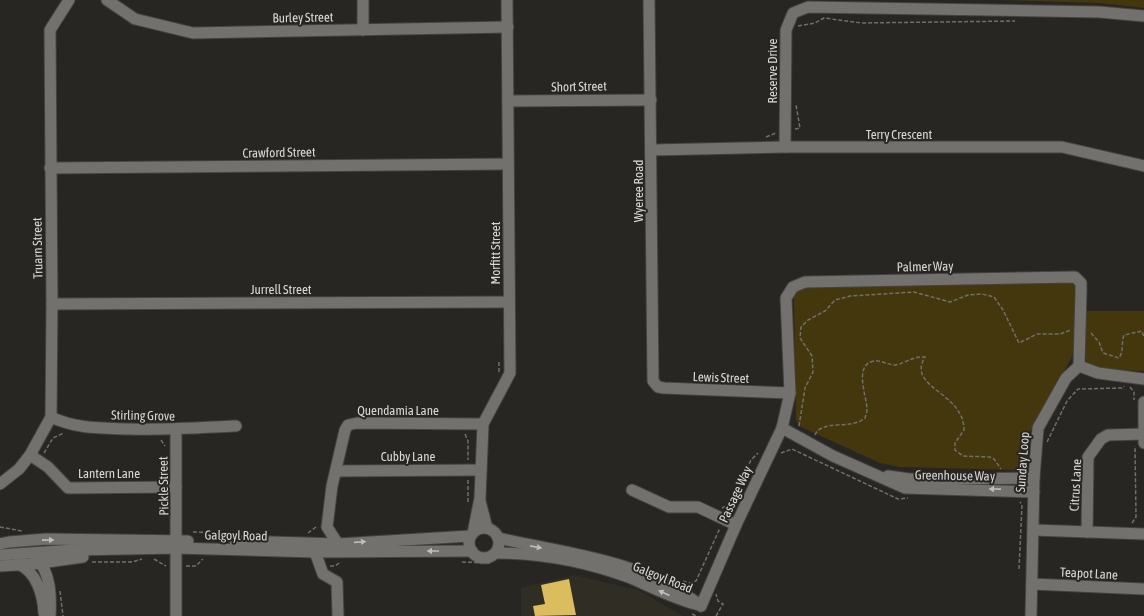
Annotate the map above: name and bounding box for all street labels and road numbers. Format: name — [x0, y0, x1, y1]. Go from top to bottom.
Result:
street label: Burley Street — [272, 9, 334, 26]
street label: Reserve Drive — [765, 38, 780, 103]
street label: Short Street — [551, 79, 607, 94]
street label: Terry Crescent — [866, 127, 933, 142]
street label: Crawford Street — [242, 144, 316, 161]
street label: Wyeree Road — [631, 160, 646, 222]
street label: Truarn Street — [29, 217, 46, 279]
street label: Morfitt Street — [488, 221, 503, 284]
street label: Palmer Way — [896, 258, 954, 274]
street label: Jurrell Street — [250, 282, 312, 297]
street label: Lewis Street — [693, 369, 750, 386]
street label: Quendamia Lane — [357, 403, 439, 418]
street label: Stirling Grove — [111, 407, 175, 424]
street label: Sunday Loop — [1013, 431, 1032, 493]
street label: Cubby Lane — [381, 449, 435, 464]
street label: Pickle Street — [155, 456, 172, 516]
street label: Citrus Lane — [1067, 458, 1084, 512]
street label: Passage Way — [716, 463, 755, 525]
street label: Lantern Lane — [78, 466, 140, 481]
street label: Greenhouse Way — [915, 467, 996, 484]
street label: Galgoyl Road — [204, 527, 268, 544]
street label: Galgoyl Road — [631, 559, 695, 596]
street label: Teapot Lane — [1060, 564, 1118, 583]

